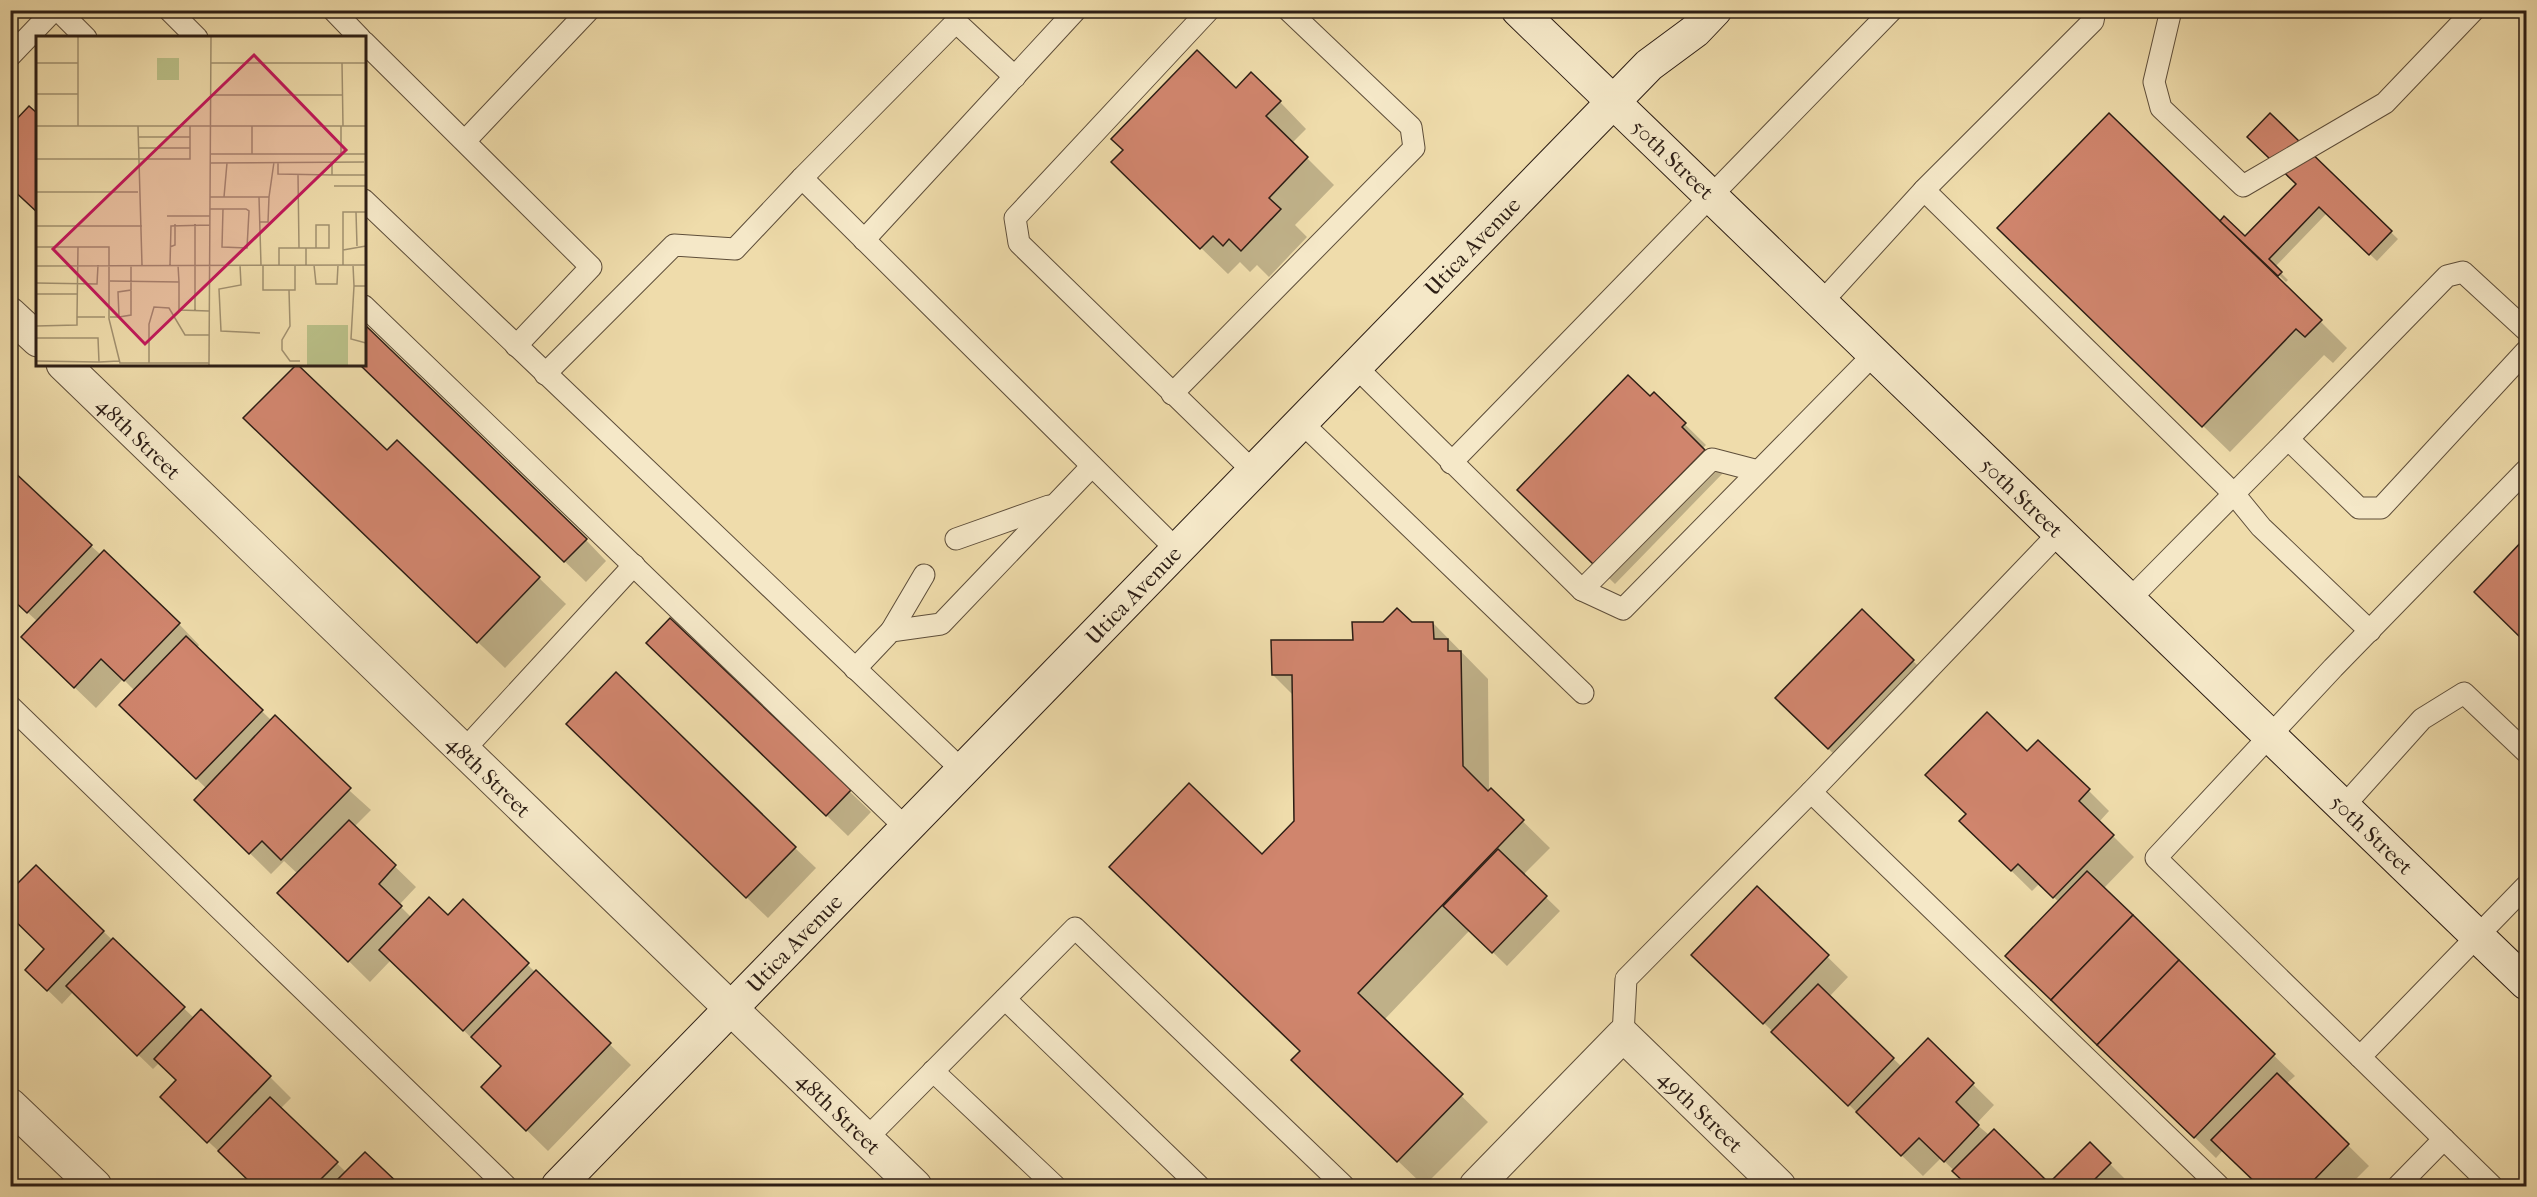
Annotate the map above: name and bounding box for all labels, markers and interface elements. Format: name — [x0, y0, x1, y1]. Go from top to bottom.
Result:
inset map — [36, 36, 366, 366]
street label: 50th Street — [1626, 114, 1719, 205]
street label: Utica Avenue — [1419, 192, 1526, 301]
street label: 48th Street — [91, 392, 186, 485]
street label: 50th Street — [1975, 452, 2068, 543]
street label: Utica Avenue — [1080, 541, 1187, 650]
street label: 48th Street — [441, 730, 536, 823]
street label: 50th Street — [2325, 789, 2418, 880]
street label: Utica Avenue — [741, 889, 848, 998]
street label: 49th Street — [1653, 1065, 1748, 1159]
street label: 48th Street — [791, 1067, 886, 1160]

